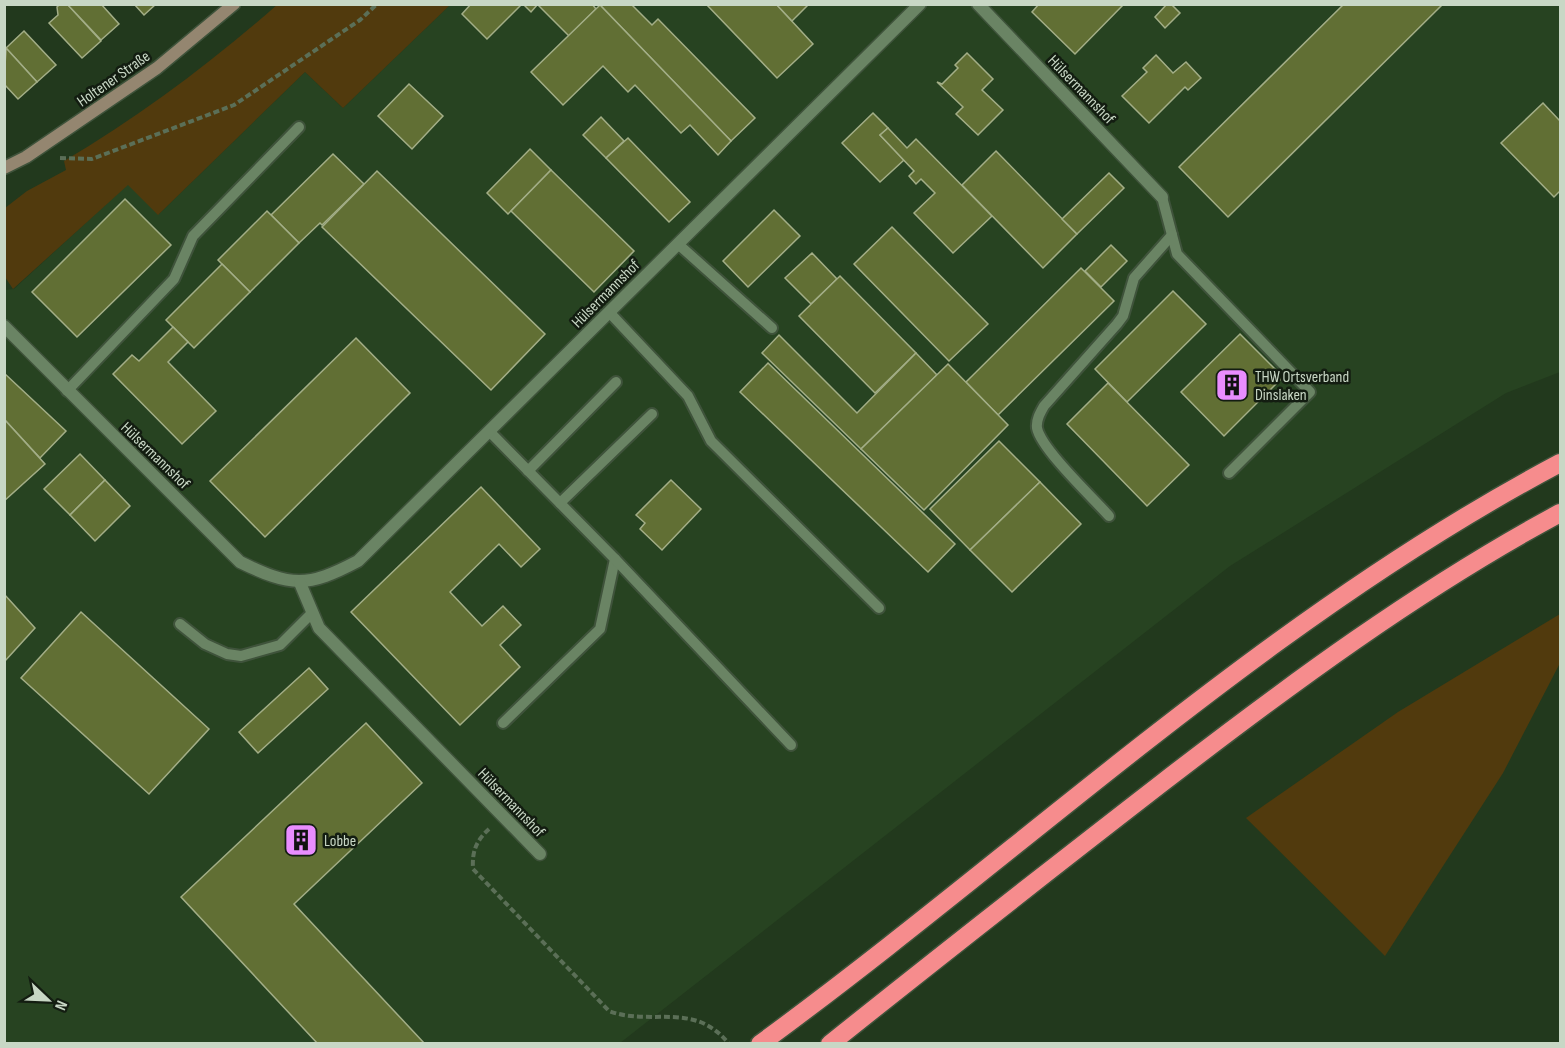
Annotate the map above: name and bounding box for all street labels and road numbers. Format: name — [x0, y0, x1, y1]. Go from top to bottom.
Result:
street label: Holtener Straße — [74, 47, 154, 111]
street label: Hülsermannshof — [1043, 52, 1119, 129]
street label: Hülsermannshof — [568, 256, 644, 332]
street label: Hülsermannshof — [117, 419, 194, 494]
street label: Hülsermannshof — [473, 765, 549, 842]

